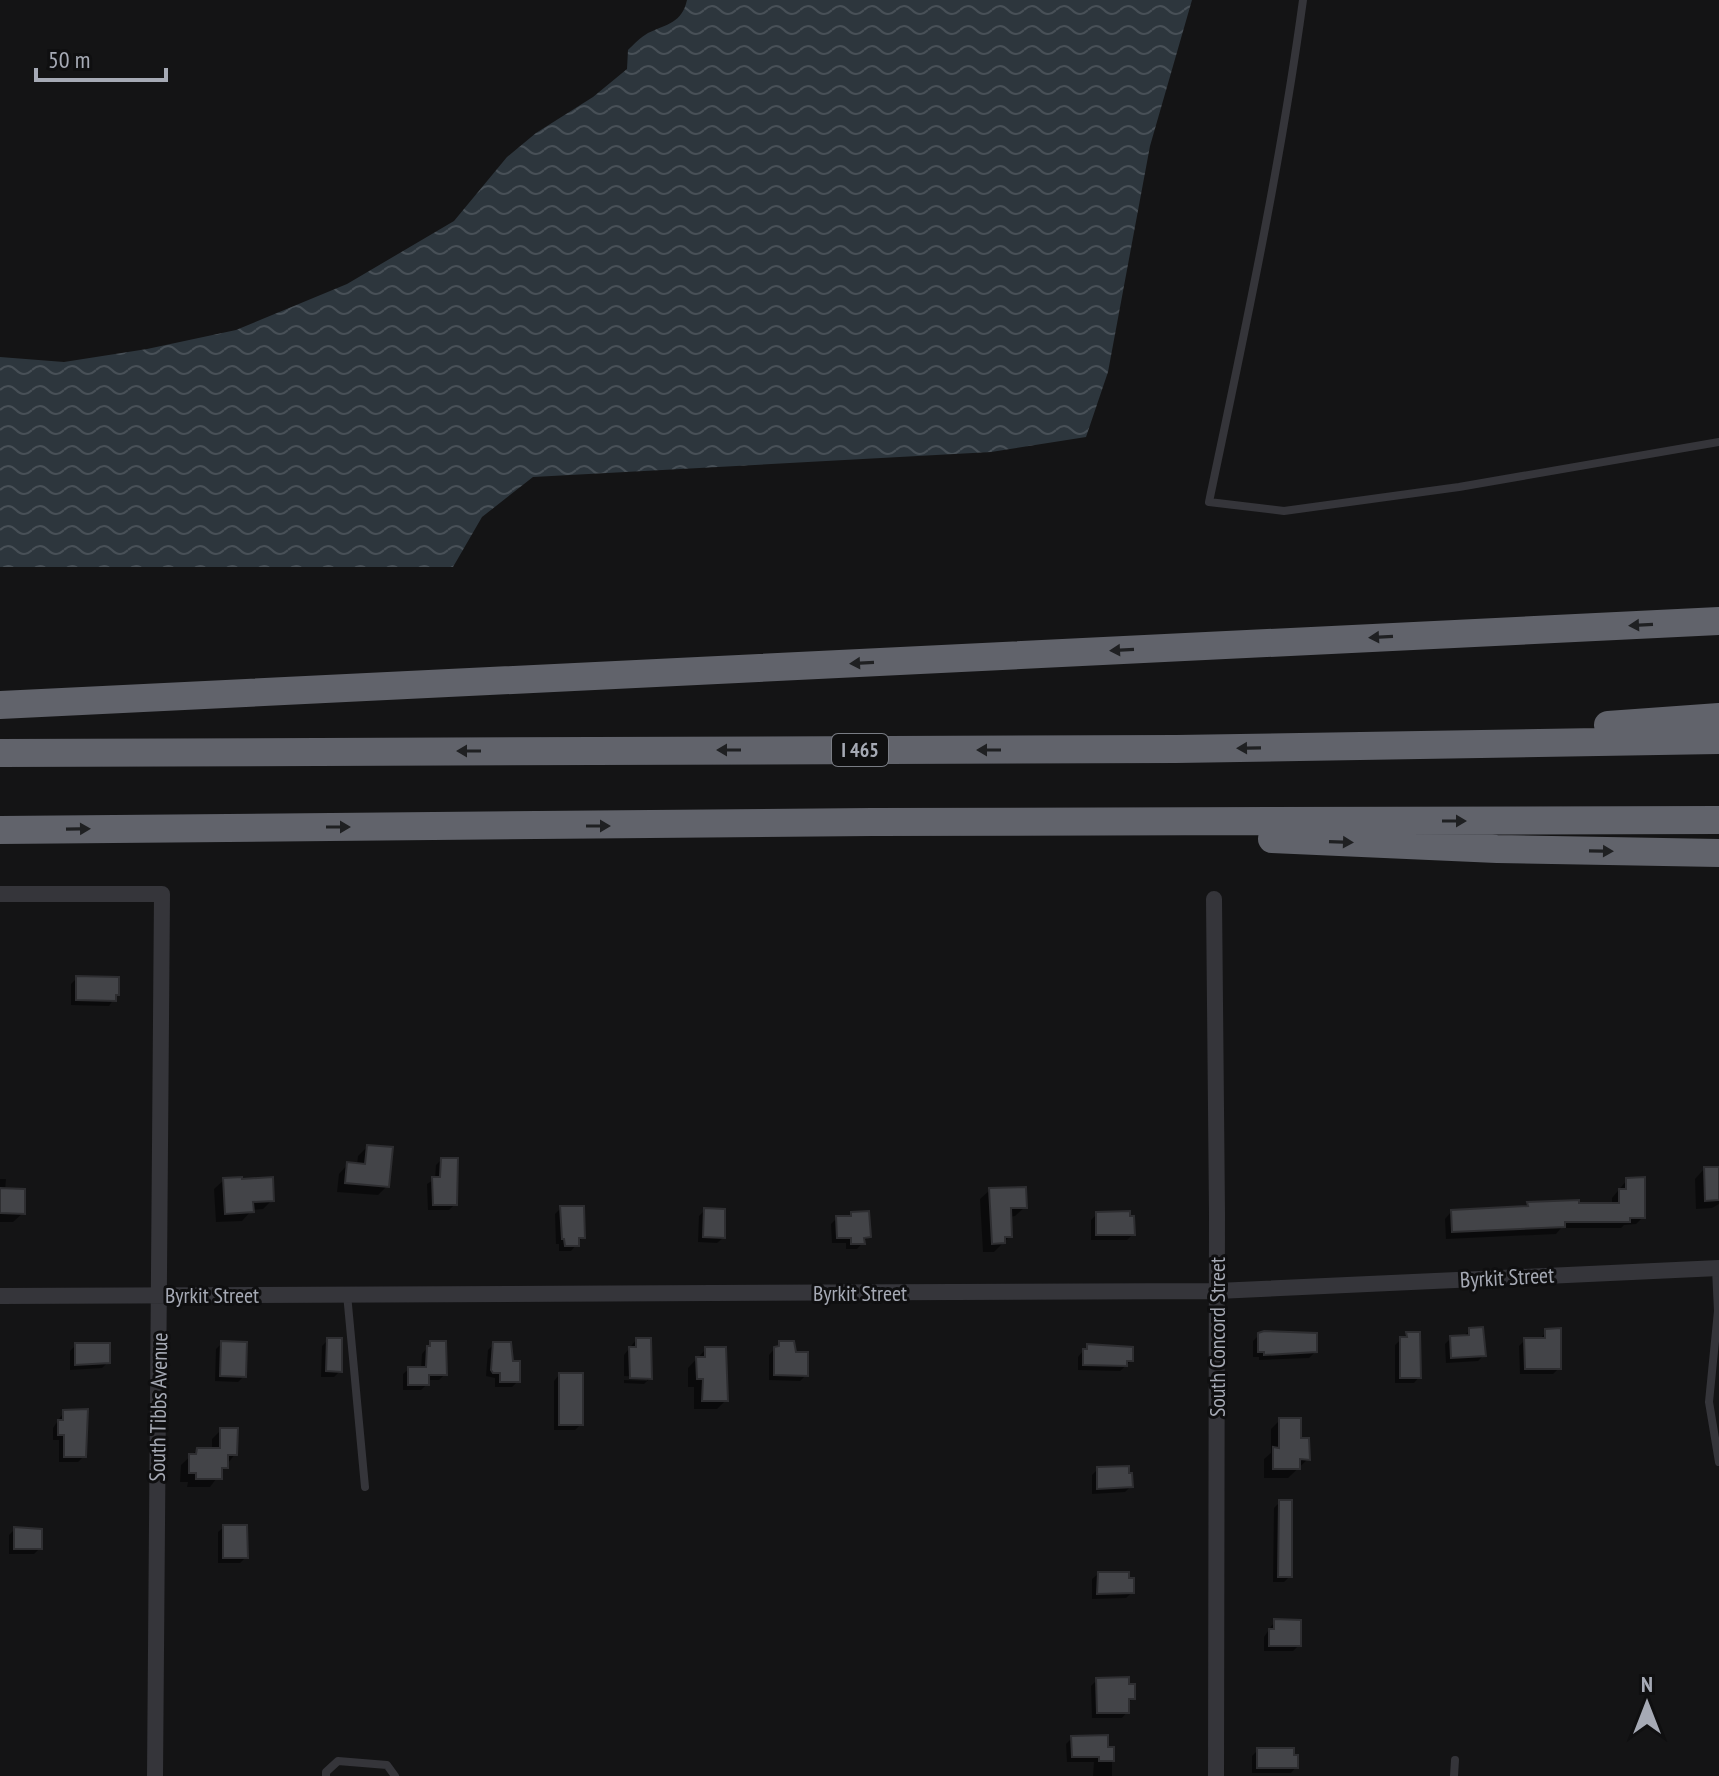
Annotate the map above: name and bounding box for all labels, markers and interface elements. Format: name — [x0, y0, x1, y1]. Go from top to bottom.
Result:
scale bar — [36, 32, 166, 82]
text: 50 m — [48, 44, 90, 75]
one-way arrow — [1628, 618, 1653, 631]
one-way arrow — [1368, 631, 1393, 644]
one-way arrow — [1109, 644, 1134, 657]
one-way arrow — [849, 656, 874, 669]
road number: I 465 — [832, 734, 888, 766]
one-way arrow — [1236, 742, 1261, 754]
one-way arrow — [716, 744, 741, 756]
one-way arrow — [976, 744, 1001, 756]
one-way arrow — [456, 745, 481, 757]
one-way arrow — [1442, 815, 1467, 827]
one-way arrow — [586, 820, 611, 832]
one-way arrow — [326, 821, 351, 833]
one-way arrow — [66, 823, 91, 835]
one-way arrow — [1329, 836, 1354, 849]
one-way arrow — [1589, 844, 1614, 857]
street label: South Concord Street — [1203, 1257, 1231, 1417]
street label: Byrkit Street — [1459, 1261, 1555, 1293]
street label: Byrkit Street — [813, 1279, 907, 1307]
street label: Byrkit Street — [165, 1281, 259, 1309]
street label: South Tibbs Avenue — [143, 1332, 173, 1482]
north arrow — [1607, 1664, 1687, 1744]
text: N — [1641, 1670, 1653, 1698]

